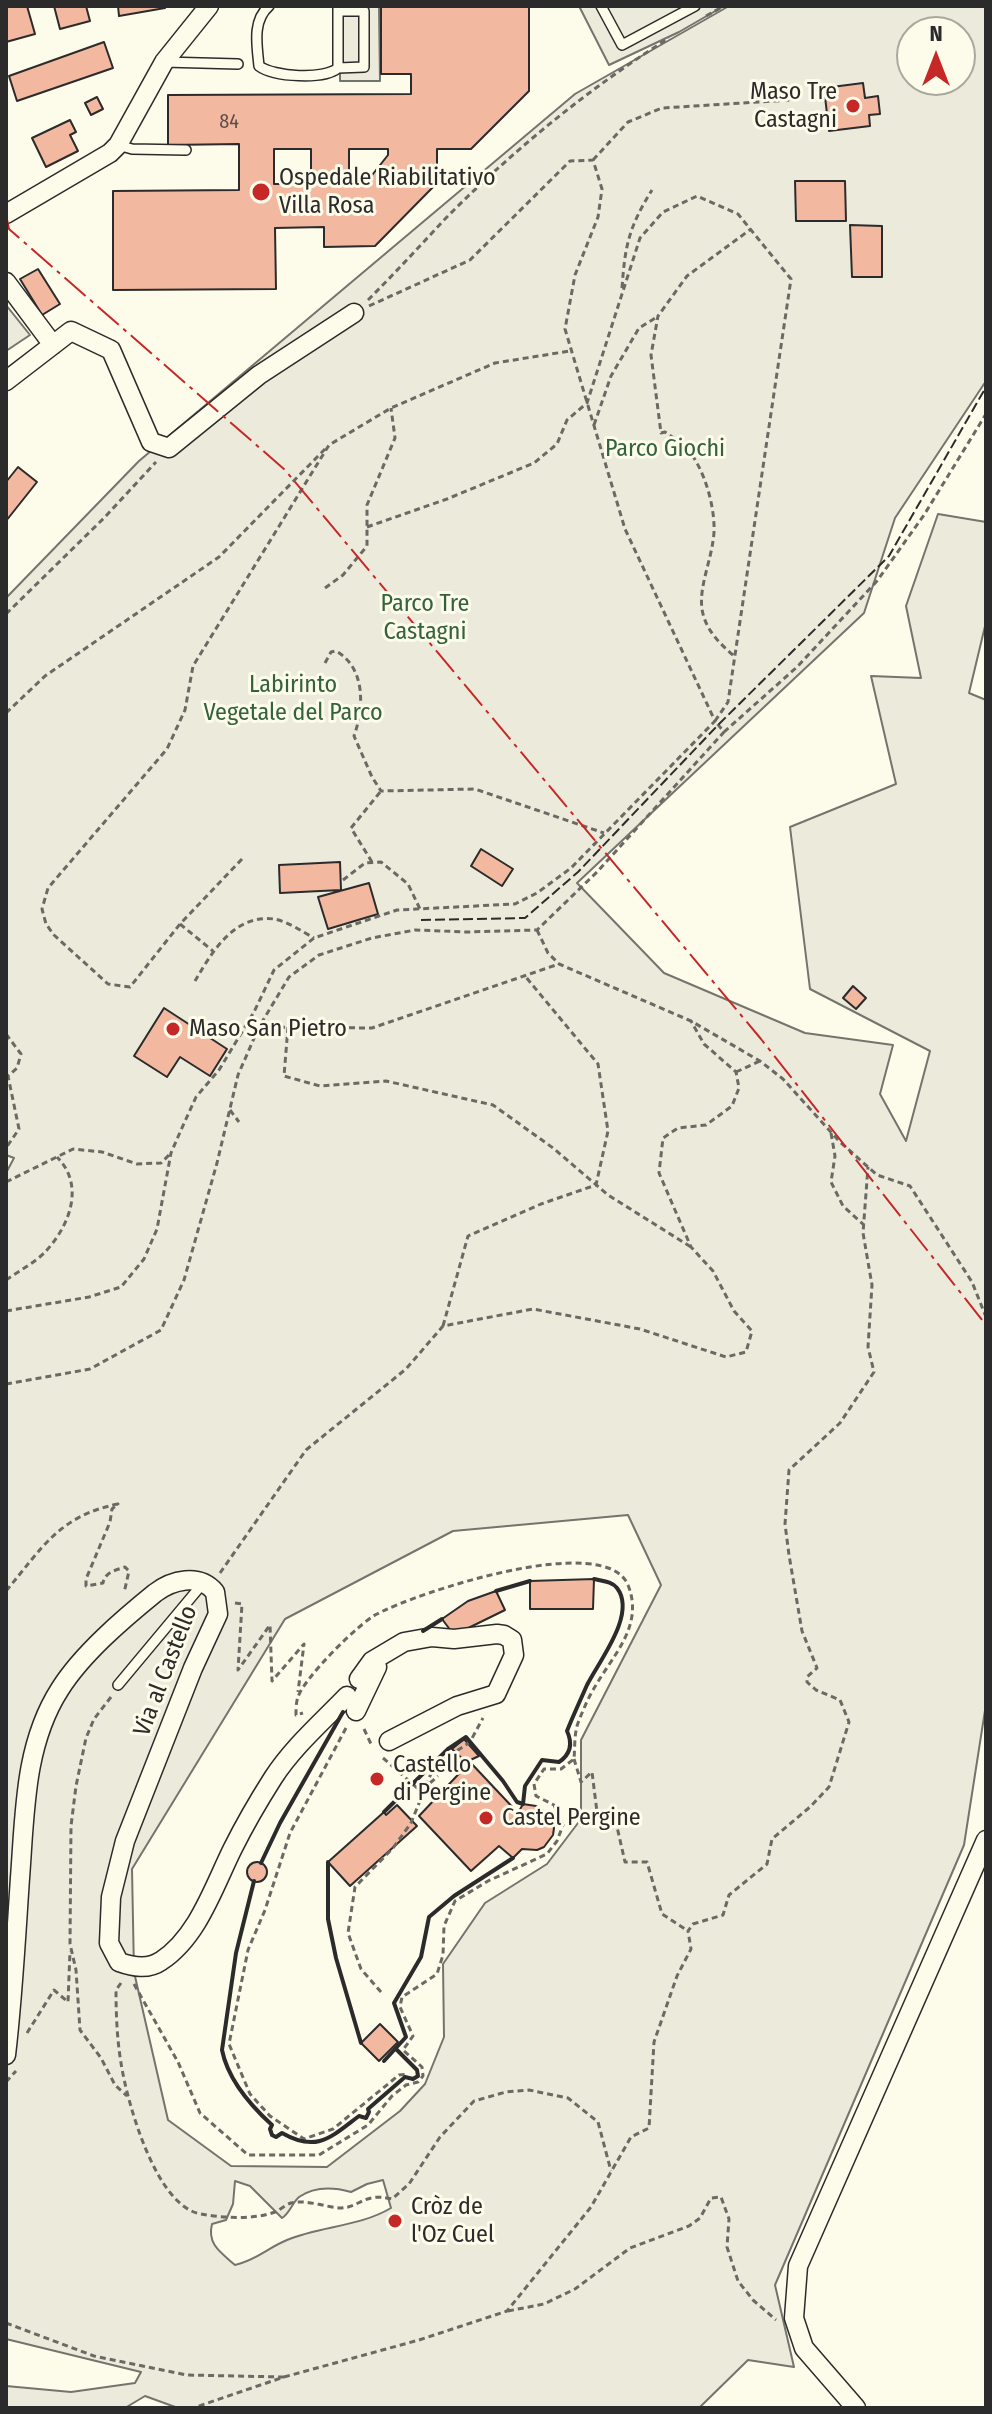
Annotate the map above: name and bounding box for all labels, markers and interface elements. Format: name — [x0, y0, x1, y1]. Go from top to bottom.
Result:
north arrow — [896, 16, 976, 96]
text: N — [929, 20, 943, 47]
place label: Maso Tre Castagni — [750, 78, 837, 134]
marker: Maso Tre Castagni — [844, 97, 862, 115]
house number: 84 — [219, 110, 239, 134]
place label: Ospedale Riabilitativo Villa Rosa — [279, 164, 496, 220]
marker: Ospedale Riabilitativo Villa Rosa — [250, 181, 272, 203]
park label: Parco Giochi — [605, 435, 725, 463]
park label: Parco Tre Castagni — [381, 590, 469, 646]
park label: Labirinto Vegetale del Parco — [203, 671, 383, 727]
place label: Maso San Pietro — [189, 1015, 347, 1043]
marker: Maso San Pietro — [164, 1020, 182, 1038]
street label: Via al Castello — [128, 1602, 204, 1740]
place label: Castello di Pergine — [393, 1751, 491, 1807]
marker: Castello di Pergine — [368, 1770, 386, 1788]
place label: Castel Pergine — [502, 1804, 641, 1832]
marker: Castel Pergine — [477, 1809, 495, 1827]
place label: Cròz de l'Oz Cuel — [411, 2193, 494, 2249]
marker: Cròz de l'Oz Cuel — [386, 2212, 404, 2230]

